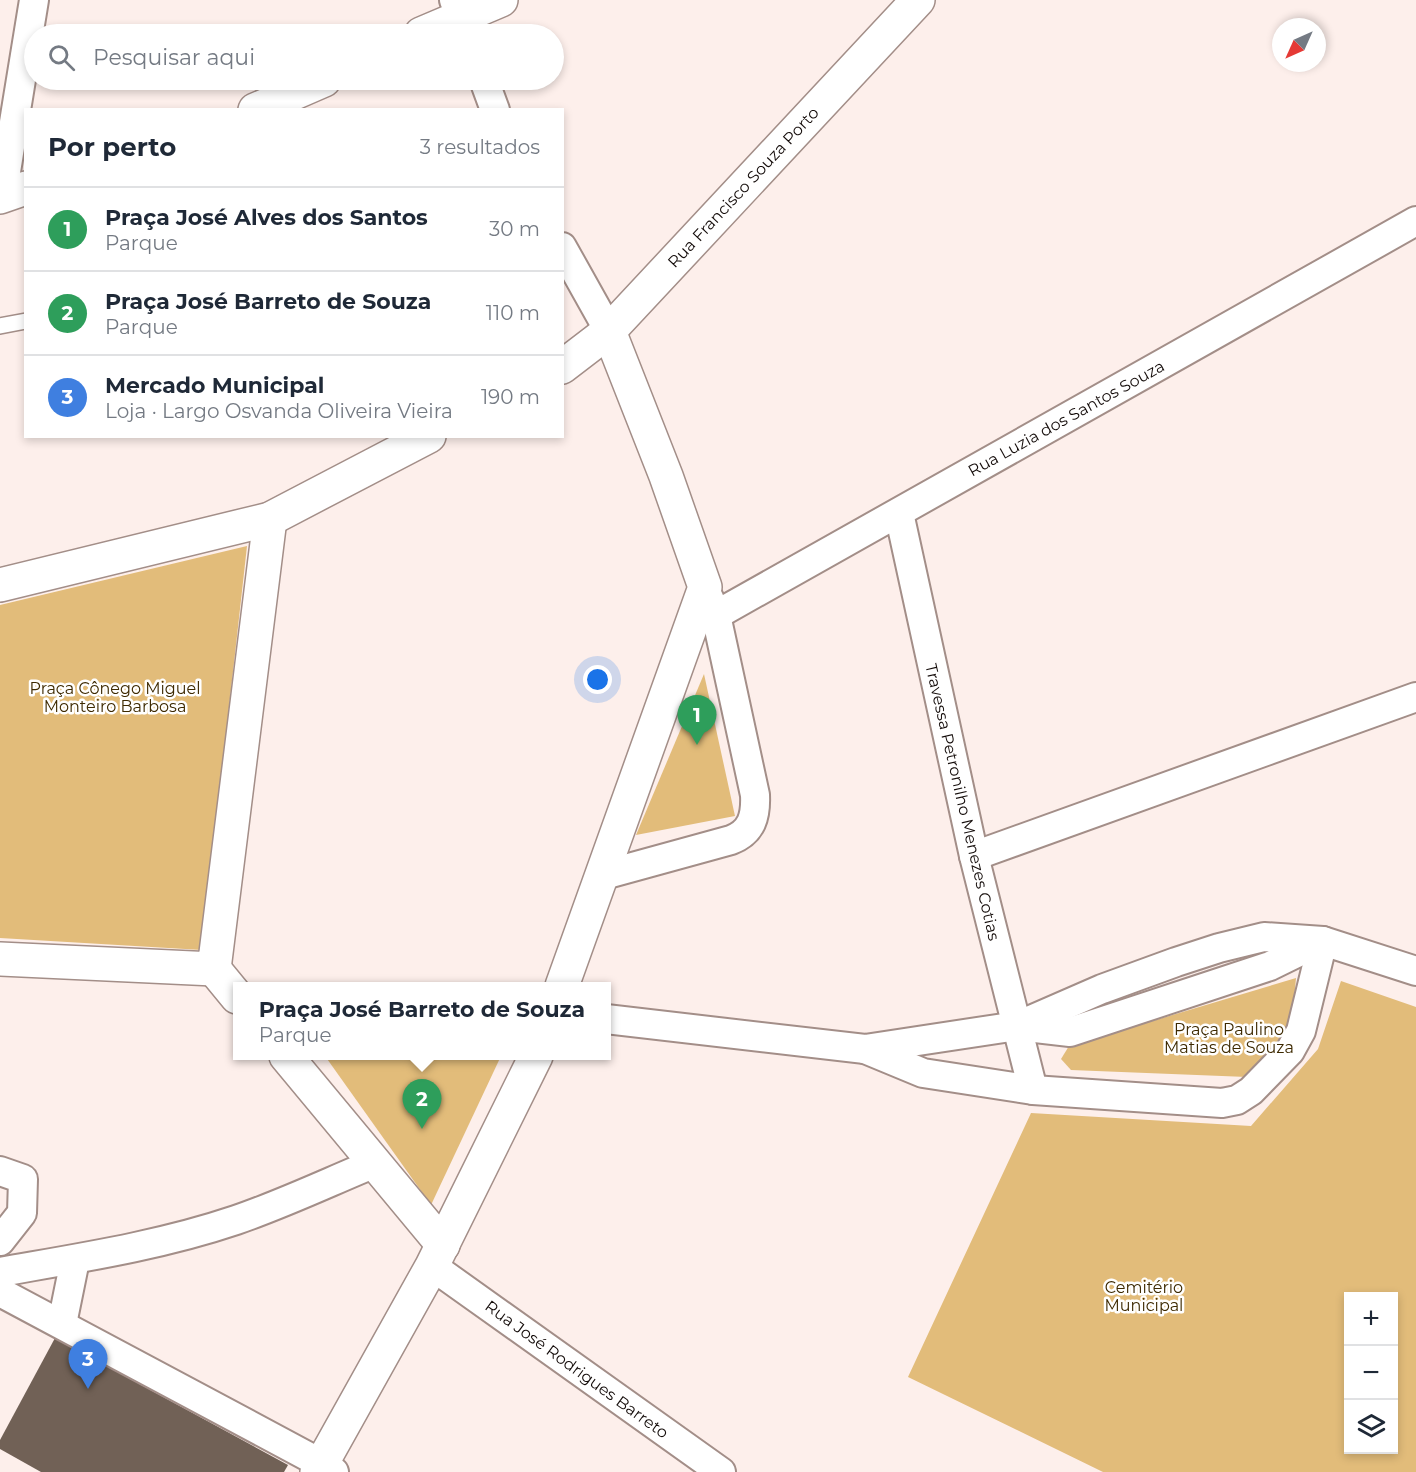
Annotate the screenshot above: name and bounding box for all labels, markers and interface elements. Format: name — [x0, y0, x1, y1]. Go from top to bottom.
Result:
north arrow — [1272, 18, 1326, 72]
search box — [24, 24, 564, 90]
icon: search — [45, 41, 78, 74]
text: Pesquisar aqui — [93, 44, 255, 71]
street label: Rua Francisco Souza Porto — [664, 103, 823, 272]
text: Por perto — [48, 131, 176, 163]
text: 3 resultados — [420, 135, 540, 159]
text: Praça José Alves dos Santos — [105, 204, 428, 231]
text: 1 — [64, 217, 71, 241]
text: 30 m — [489, 217, 540, 241]
text: Parque — [105, 231, 178, 255]
text: Praça José Barreto de Souza — [105, 288, 431, 315]
text: 2 — [62, 301, 73, 325]
text: 110 m — [486, 301, 540, 325]
text: Parque — [105, 315, 178, 339]
street label: Rua Luzia dos Santos Souza — [965, 356, 1168, 480]
text: Mercado Municipal — [105, 372, 324, 399]
text: 3 — [62, 385, 73, 409]
text: 190 m — [481, 385, 540, 409]
text: Loja · Largo Osvanda Oliveira Vieira — [105, 399, 453, 423]
street label: Travessa Petronilho Menezes Cotias — [921, 662, 1004, 943]
your location — [583, 665, 612, 694]
park label: Praça Cônego Miguel Monteiro Barbosa — [30, 679, 200, 716]
pin: 1 — [678, 696, 716, 745]
popup — [233, 982, 611, 1060]
text: Praça José Barreto de Souza — [259, 996, 585, 1023]
park label: Praça Paulino Matias de Souza — [1164, 1020, 1294, 1057]
text: Parque — [259, 1023, 332, 1047]
pin: 2 — [402, 1080, 442, 1129]
park label: Cemitério Municipal — [1105, 1278, 1183, 1315]
map controls — [1344, 1292, 1398, 1454]
button: + — [1344, 1292, 1398, 1346]
street label: Rua José Rodrigues Barreto — [481, 1296, 672, 1442]
pin: 3 — [68, 1340, 107, 1389]
button: − — [1344, 1346, 1398, 1400]
button: layers — [1344, 1400, 1398, 1454]

